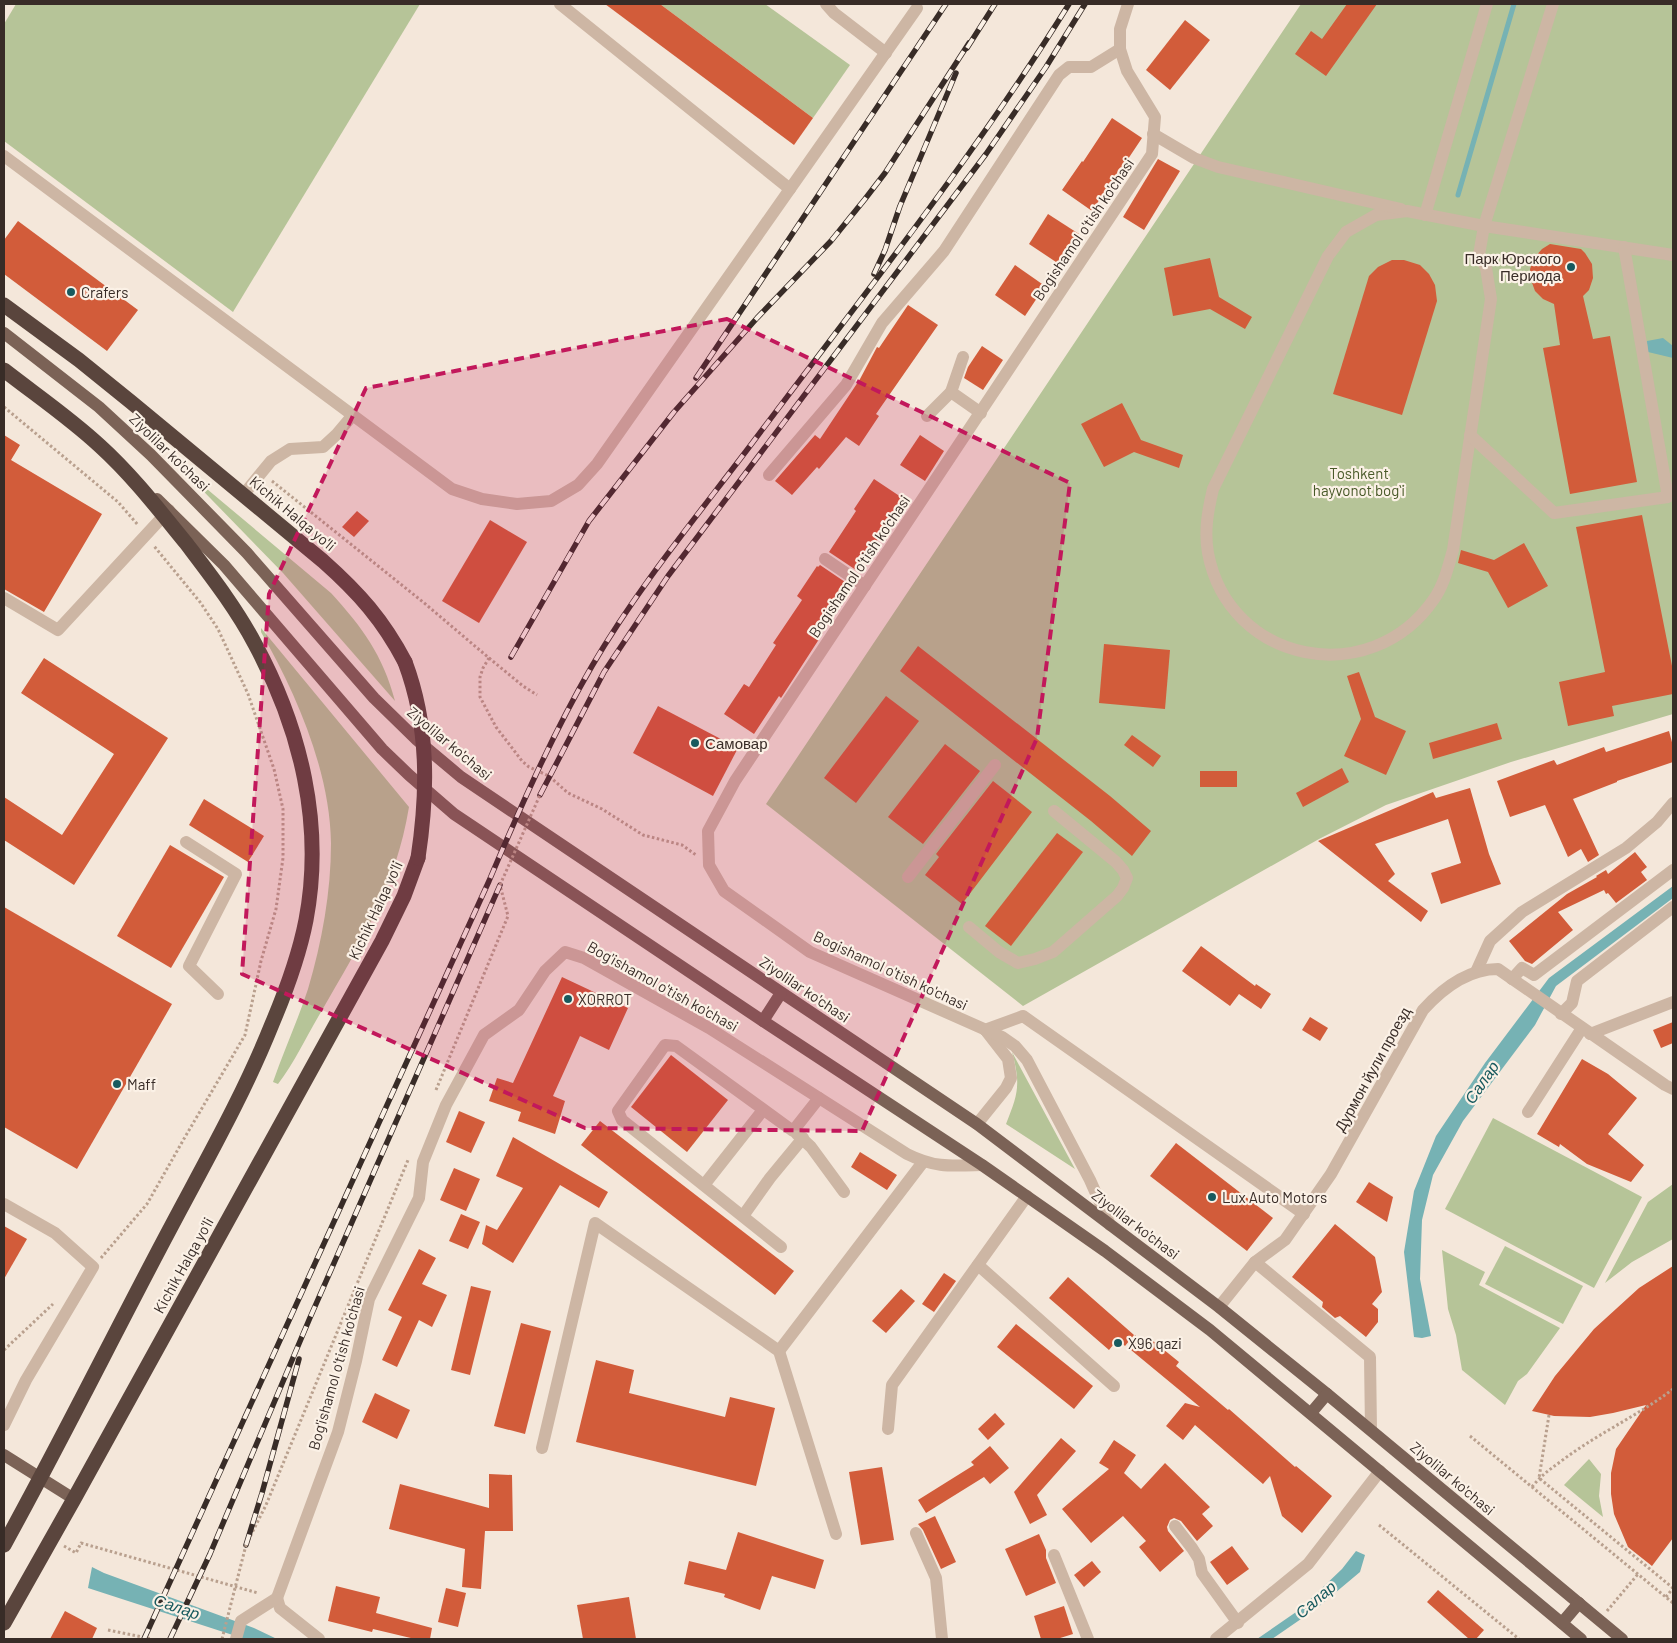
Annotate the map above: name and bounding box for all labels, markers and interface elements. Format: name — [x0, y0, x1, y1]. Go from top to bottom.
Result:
street label: Bogishamol o'tish ko'chasi — [1029, 154, 1137, 304]
place label: Парк Юрского Периода — [1464, 249, 1562, 284]
marker: Парк Юрского Периода — [1565, 261, 1577, 273]
place label: Crafers — [81, 283, 128, 301]
marker: Crafers — [65, 286, 77, 298]
street label: Ziyolilar ko'chasi — [126, 409, 214, 495]
park label: Toshkent hayvonot bogʻi — [1313, 464, 1405, 499]
street label: Kichik Halqa yo'li — [246, 472, 340, 554]
street label: Bogishamol o'tish ko'chasi — [805, 491, 913, 641]
street label: Ziyolilar ko'chasi — [404, 702, 496, 784]
place label: Самовар — [705, 734, 767, 752]
marker: Самовар — [689, 737, 701, 749]
street label: Kichik Halqa yo'li — [344, 858, 406, 962]
street label: Bogishamol o'tish ko'chasi — [811, 926, 971, 1014]
street label: Bog'ishamol o'tish ko'chasi — [584, 937, 742, 1035]
street label: Ziyolilar ko'chasi — [757, 952, 853, 1026]
place label: XORROT — [578, 990, 632, 1008]
marker: XORROT — [562, 993, 574, 1005]
street label: Дурмон йули проезд — [1330, 1003, 1414, 1135]
water label: Салар — [1460, 1057, 1502, 1107]
place label: Maff — [127, 1075, 156, 1093]
marker: Maff — [111, 1078, 123, 1090]
street label: Ziyolilar ko'chasi — [1089, 1185, 1183, 1263]
place label: Lux Auto Motors — [1222, 1188, 1327, 1206]
marker: Lux Auto Motors — [1206, 1191, 1218, 1203]
street label: Kichik Halqa yo'li — [149, 1214, 217, 1316]
street label: Bog'ishamol o'tish ko'chasi — [304, 1284, 368, 1452]
place label: X96 qazi — [1128, 1334, 1182, 1352]
marker: X96 qazi — [1112, 1337, 1124, 1349]
street label: Ziyolilar ko'chasi — [1407, 1437, 1499, 1519]
water label: Салар — [1291, 1576, 1339, 1622]
water label: Салар — [152, 1589, 203, 1623]

